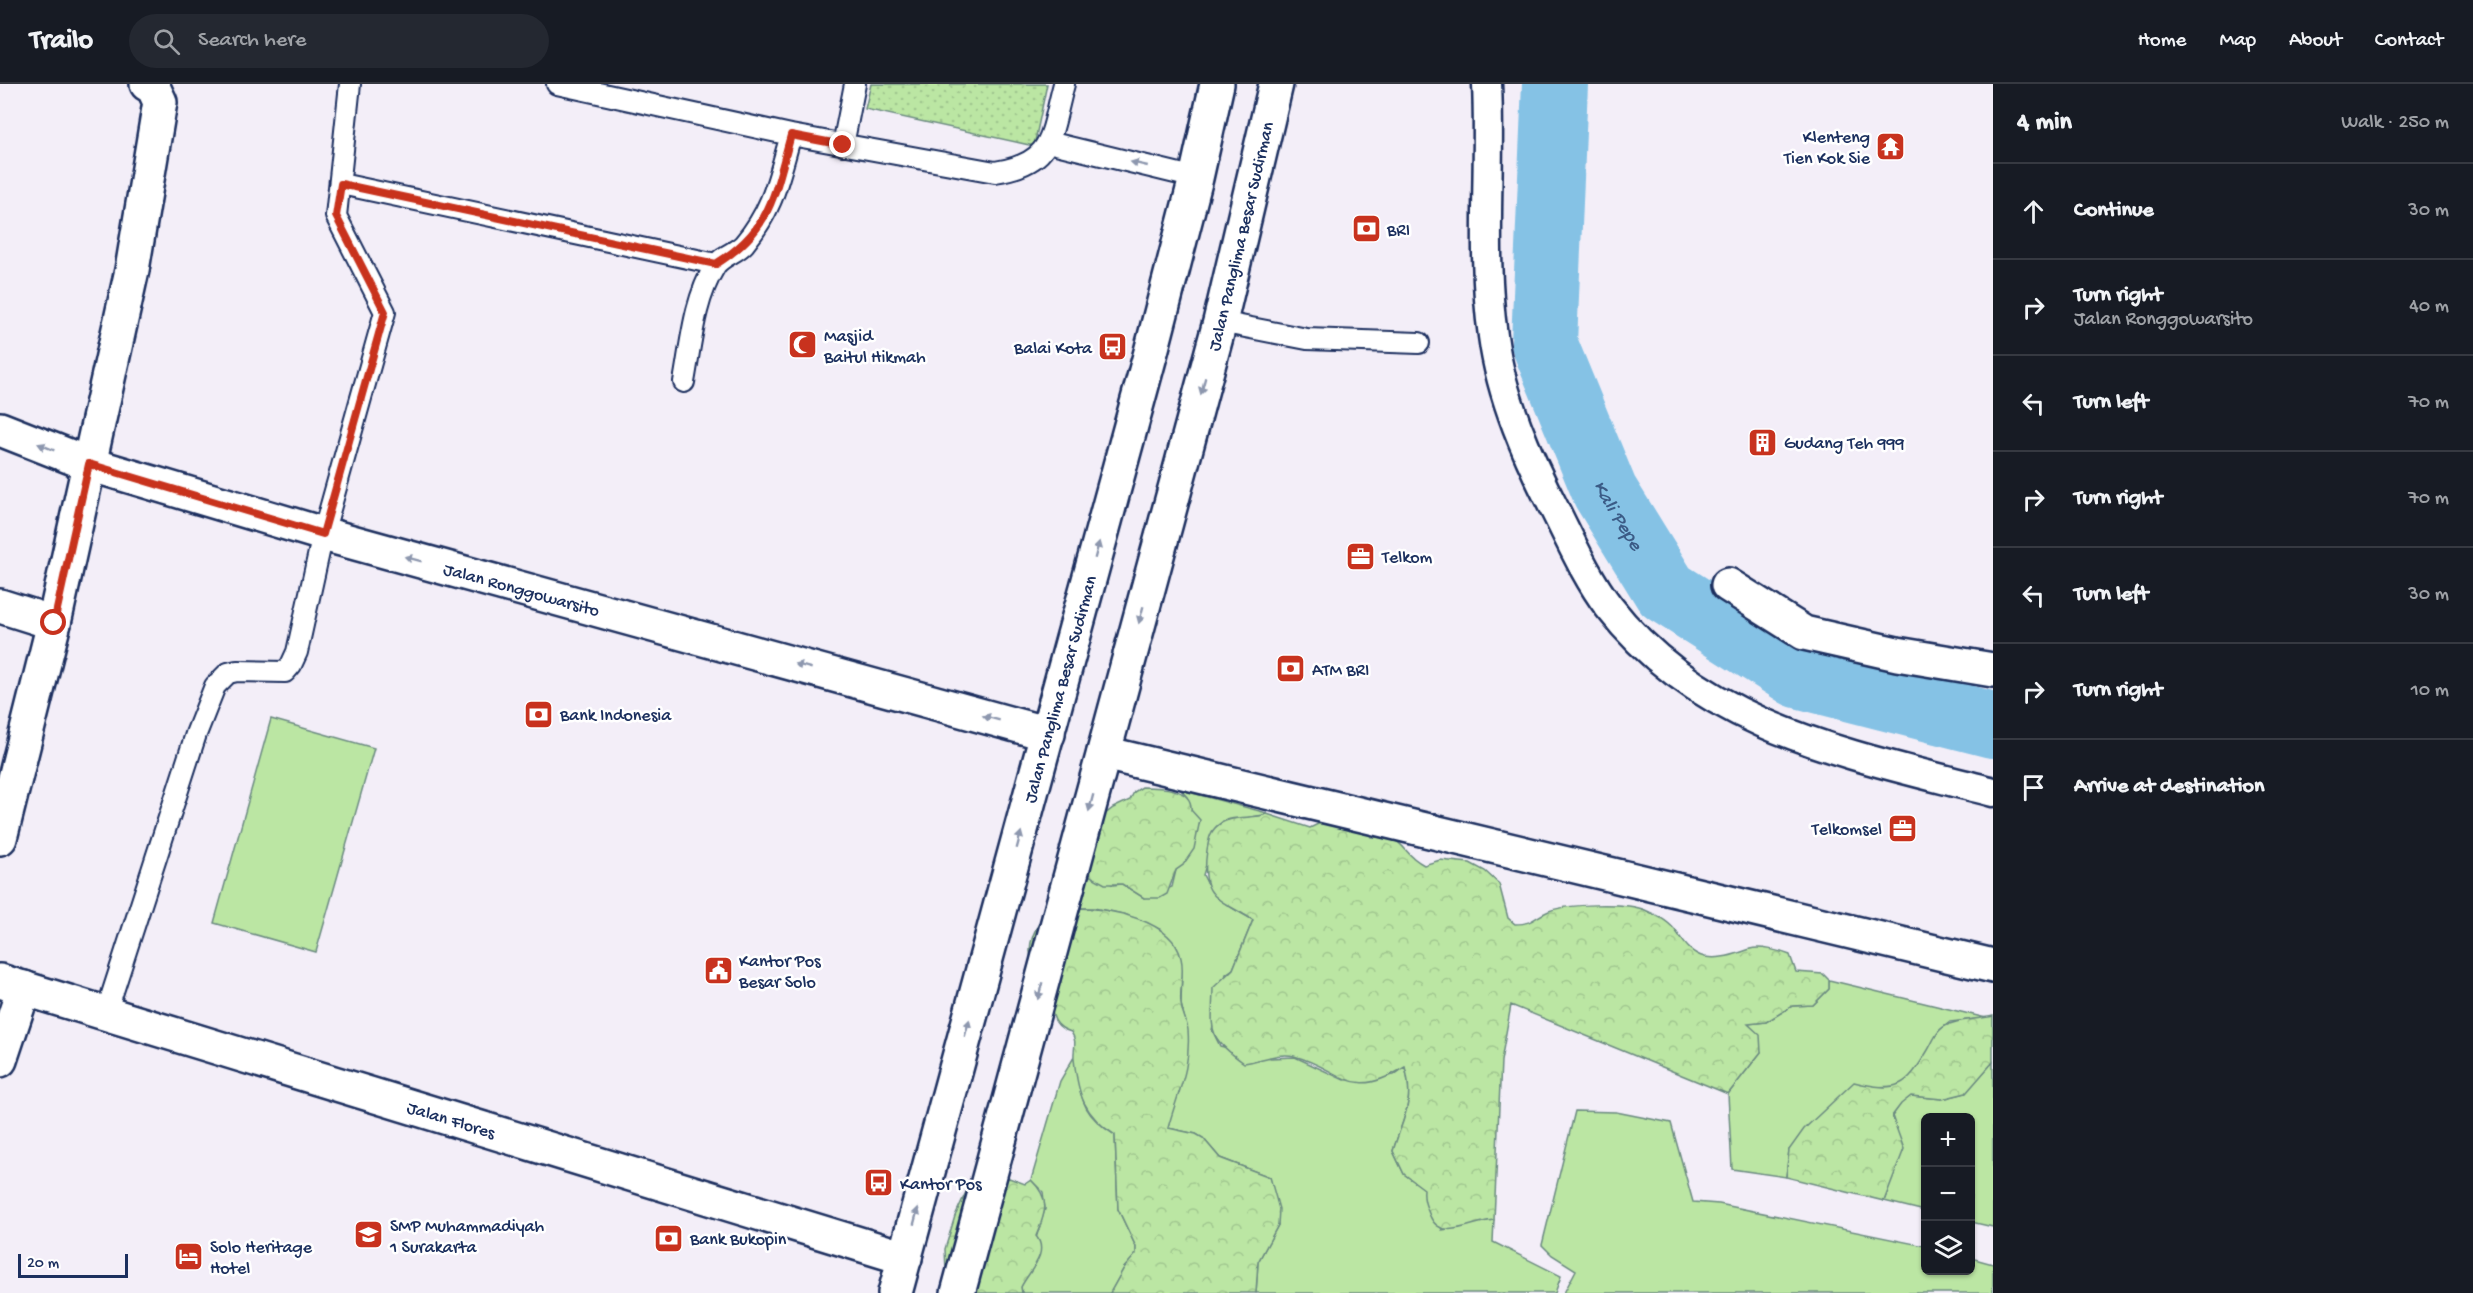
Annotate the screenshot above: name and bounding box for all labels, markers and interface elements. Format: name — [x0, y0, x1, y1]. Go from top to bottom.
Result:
search box — [129, 14, 549, 68]
text: Trailo — [30, 25, 93, 58]
icon: search — [150, 25, 183, 58]
text: Search here — [198, 28, 306, 54]
text: Home — [2138, 29, 2186, 54]
text: Map — [2219, 29, 2256, 54]
text: About — [2289, 29, 2342, 54]
text: Contact — [2375, 29, 2443, 54]
text: 4 min — [2017, 108, 2072, 139]
text: Walk · 250 m — [2341, 112, 2449, 135]
street label: Jalan Panglima Besar Sudirman — [1205, 120, 1280, 353]
place label: Klenteng Tien Kok Sie — [1783, 128, 1871, 170]
temple icon: Klenteng Tien Kok Sie — [1875, 130, 1907, 162]
route end — [829, 131, 855, 157]
one-way arrow — [1130, 158, 1148, 168]
icon: ahead — [2017, 195, 2050, 228]
text: Continue — [2074, 198, 2154, 224]
text: 30 m — [2408, 200, 2449, 223]
bank icon: BRI — [1350, 213, 1382, 245]
place label: BRI — [1386, 221, 1410, 242]
text: Turn right — [2074, 283, 2162, 309]
icon: right — [2017, 291, 2050, 324]
text: 40 m — [2409, 296, 2449, 319]
text: Jalan Ronggowarsito — [2074, 309, 2253, 332]
place label: Masjid Baitul Hikmah — [823, 327, 926, 369]
mosque icon: Masjid Baitul Hikmah — [787, 329, 819, 361]
bus stop icon: Balai Kota — [1097, 331, 1129, 363]
place label: Balai Kota — [1013, 339, 1093, 360]
one-way arrow — [1197, 377, 1207, 395]
icon: left — [2017, 387, 2050, 420]
text: Turn left — [2074, 390, 2148, 416]
text: 70 m — [2408, 392, 2449, 415]
building icon: Gudang Teh 999 — [1747, 426, 1779, 458]
place label: Gudang Teh 999 — [1784, 434, 1905, 455]
one-way arrow — [36, 442, 54, 452]
water label: Kali Pepe — [1587, 478, 1646, 556]
icon: right — [2017, 483, 2050, 516]
text: Turn right — [2074, 486, 2162, 512]
text: 70 m — [2408, 488, 2449, 511]
office icon: Telkom — [1345, 540, 1377, 572]
one-way arrow — [1093, 541, 1103, 560]
place label: Telkom — [1381, 548, 1433, 569]
one-way arrow — [404, 553, 422, 563]
street label: Jalan Ronggowarsito — [441, 560, 601, 623]
street label: Jalan Panglima Besar Sudirman — [1021, 573, 1103, 806]
icon: left — [2017, 579, 2050, 612]
text: Turn left — [2074, 582, 2148, 608]
text: 30 m — [2408, 584, 2449, 607]
one-way arrow — [1136, 606, 1145, 624]
route start — [40, 609, 66, 635]
bank icon: ATM BRI — [1275, 653, 1307, 685]
one-way arrow — [794, 661, 812, 671]
place label: ATM BRI — [1312, 661, 1369, 682]
icon: right — [2017, 675, 2050, 708]
text: Turn right — [2074, 678, 2162, 704]
text: 10 m — [2411, 680, 2449, 703]
bank icon: Bank Indonesia — [523, 698, 555, 730]
place label: Bank Indonesia — [559, 706, 672, 727]
one-way arrow — [982, 713, 1000, 722]
icon: arrive — [2017, 771, 2050, 804]
text: Arrive at destination — [2074, 774, 2264, 800]
one-way arrow — [1085, 794, 1095, 812]
office icon: Telkomsel — [1887, 812, 1919, 844]
place label: Telkomsel — [1811, 820, 1882, 841]
one-way arrow — [1014, 831, 1024, 849]
place label: Kantor Pos Besar Solo — [738, 952, 822, 994]
public building icon: Kantor Pos Besar Solo — [702, 954, 734, 986]
one-way arrow — [1034, 982, 1044, 1000]
one-way arrow — [963, 1019, 973, 1037]
street label: Jalan Flores — [404, 1098, 499, 1145]
map controls — [1921, 1113, 1975, 1275]
button: + — [1921, 1113, 1975, 1167]
bus stop icon: Kantor Pos — [863, 1167, 895, 1199]
button: − — [1921, 1167, 1975, 1221]
place label: Kantor Pos — [900, 1175, 983, 1196]
one-way arrow — [912, 1207, 921, 1225]
place label: SMP Muhammadiyah 1 Surakarta — [389, 1217, 544, 1259]
school or university icon: SMP Muhammadiyah 1 Surakarta — [353, 1219, 385, 1251]
button: layers — [1921, 1221, 1975, 1275]
bank icon: Bank Bukopin — [653, 1222, 685, 1254]
place label: Bank Bukopin — [689, 1230, 787, 1251]
place label: Solo Heritage Hotel — [210, 1238, 313, 1280]
hotel icon: Solo Heritage Hotel — [173, 1240, 205, 1272]
scale bar — [18, 1251, 128, 1278]
text: 20 m — [27, 1255, 59, 1274]

